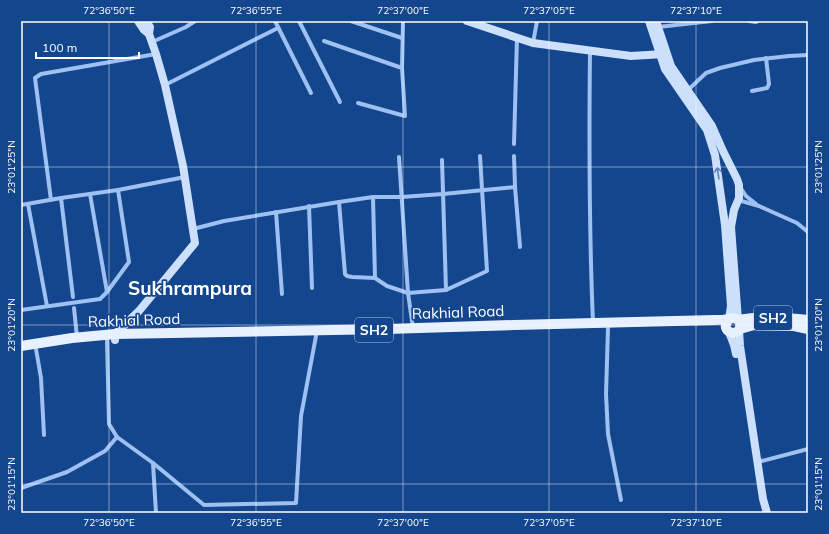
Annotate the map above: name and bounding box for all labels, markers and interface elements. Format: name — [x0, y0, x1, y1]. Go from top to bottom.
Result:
text: 72°36'50"E — [83, 4, 135, 17]
text: 72°36'55"E — [230, 4, 282, 17]
text: 72°37'00"E — [377, 4, 429, 17]
text: 72°37'05"E — [523, 4, 575, 17]
text: 72°37'10"E — [670, 4, 722, 17]
scale bar — [36, 34, 139, 60]
text: 100 m — [42, 40, 77, 55]
text: 23°01'25"N — [5, 140, 18, 194]
text: 23°01'25"N — [812, 140, 825, 194]
one-way arrow — [714, 167, 722, 180]
district label: Sukhrampura — [128, 276, 252, 300]
text: 23°01'20"N — [5, 298, 18, 352]
text: 23°01'20"N — [812, 298, 825, 352]
street label: Rakhial Road — [411, 301, 505, 323]
road number: SH2 — [754, 306, 792, 330]
street label: Rakhial Road — [87, 309, 181, 331]
road number: SH2 — [355, 318, 393, 342]
text: 23°01'15"N — [5, 457, 18, 511]
text: 23°01'15"N — [812, 457, 825, 511]
text: 72°36'50"E — [83, 516, 135, 529]
text: 72°36'55"E — [230, 516, 282, 529]
text: 72°37'00"E — [377, 516, 429, 529]
text: 72°37'05"E — [523, 516, 575, 529]
text: 72°37'10"E — [670, 516, 722, 529]

